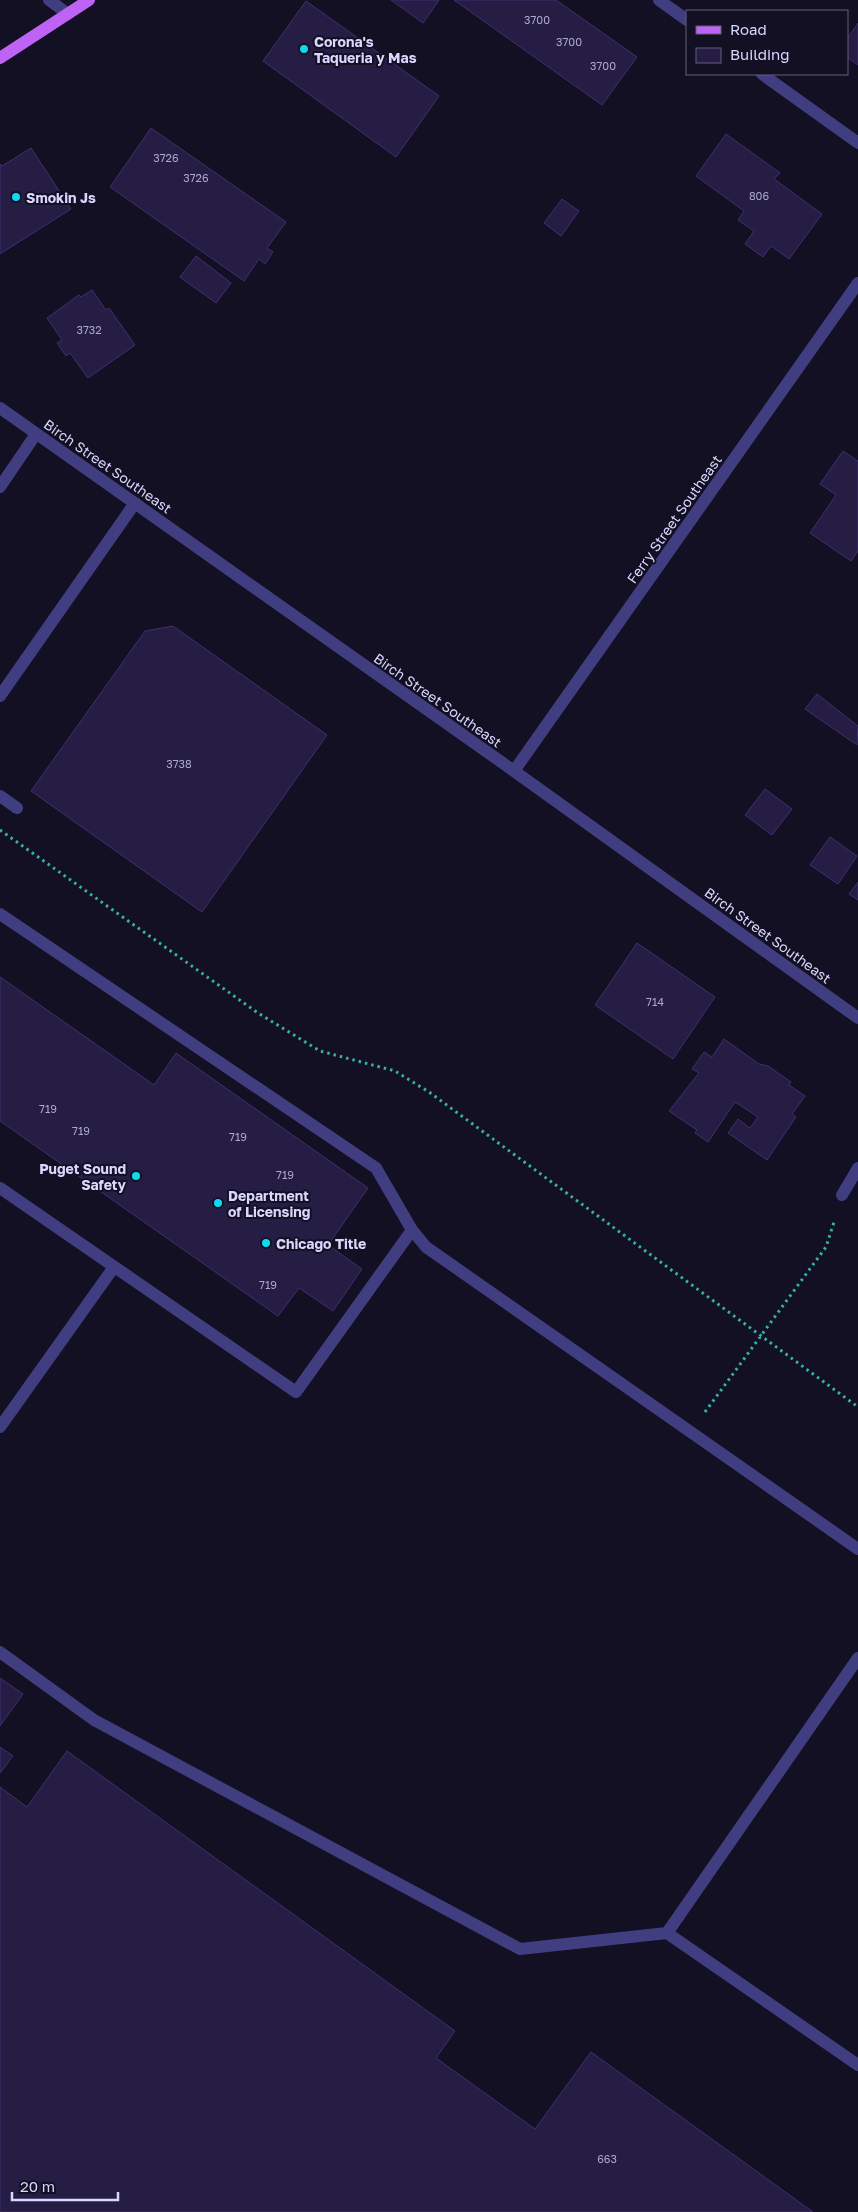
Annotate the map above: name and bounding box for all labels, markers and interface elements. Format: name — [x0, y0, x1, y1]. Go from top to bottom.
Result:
legend — [686, 10, 848, 75]
house number: 3700 — [524, 13, 550, 26]
text: Road — [730, 20, 767, 38]
place label: Corona's Taqueria y Mas — [314, 33, 417, 66]
house number: 3700 — [556, 35, 582, 48]
marker: Corona's Taqueria y Mas — [298, 43, 310, 55]
text: Building — [730, 45, 790, 63]
house number: 3700 — [590, 59, 616, 72]
house number: 3726 — [153, 151, 179, 164]
house number: 3726 — [183, 171, 209, 184]
place label: Smokin Js — [26, 189, 96, 206]
house number: 806 — [749, 189, 769, 202]
marker: Smokin Js — [10, 191, 22, 203]
house number: 3732 — [76, 323, 102, 336]
street label: Birch Street Southeast — [41, 415, 175, 517]
street label: Ferry Street Southeast — [623, 451, 725, 587]
street label: Birch Street Southeast — [371, 649, 505, 751]
house number: 3738 — [166, 757, 192, 770]
street label: Birch Street Southeast — [701, 883, 835, 987]
house number: 714 — [646, 995, 664, 1008]
house number: 719 — [39, 1102, 57, 1115]
house number: 719 — [72, 1124, 90, 1137]
house number: 719 — [229, 1130, 247, 1143]
place label: Puget Sound Safety — [39, 1160, 127, 1193]
house number: 719 — [276, 1168, 294, 1181]
marker: Puget Sound Safety — [130, 1170, 142, 1182]
place label: Department of Licensing — [228, 1187, 310, 1220]
marker: Department of Licensing — [212, 1197, 224, 1209]
place label: Chicago Title — [276, 1235, 366, 1252]
marker: Chicago Title — [260, 1237, 272, 1249]
house number: 719 — [259, 1278, 277, 1291]
house number: 663 — [597, 2152, 617, 2165]
scale bar — [12, 2170, 119, 2202]
text: 20 m — [20, 2177, 55, 2195]

